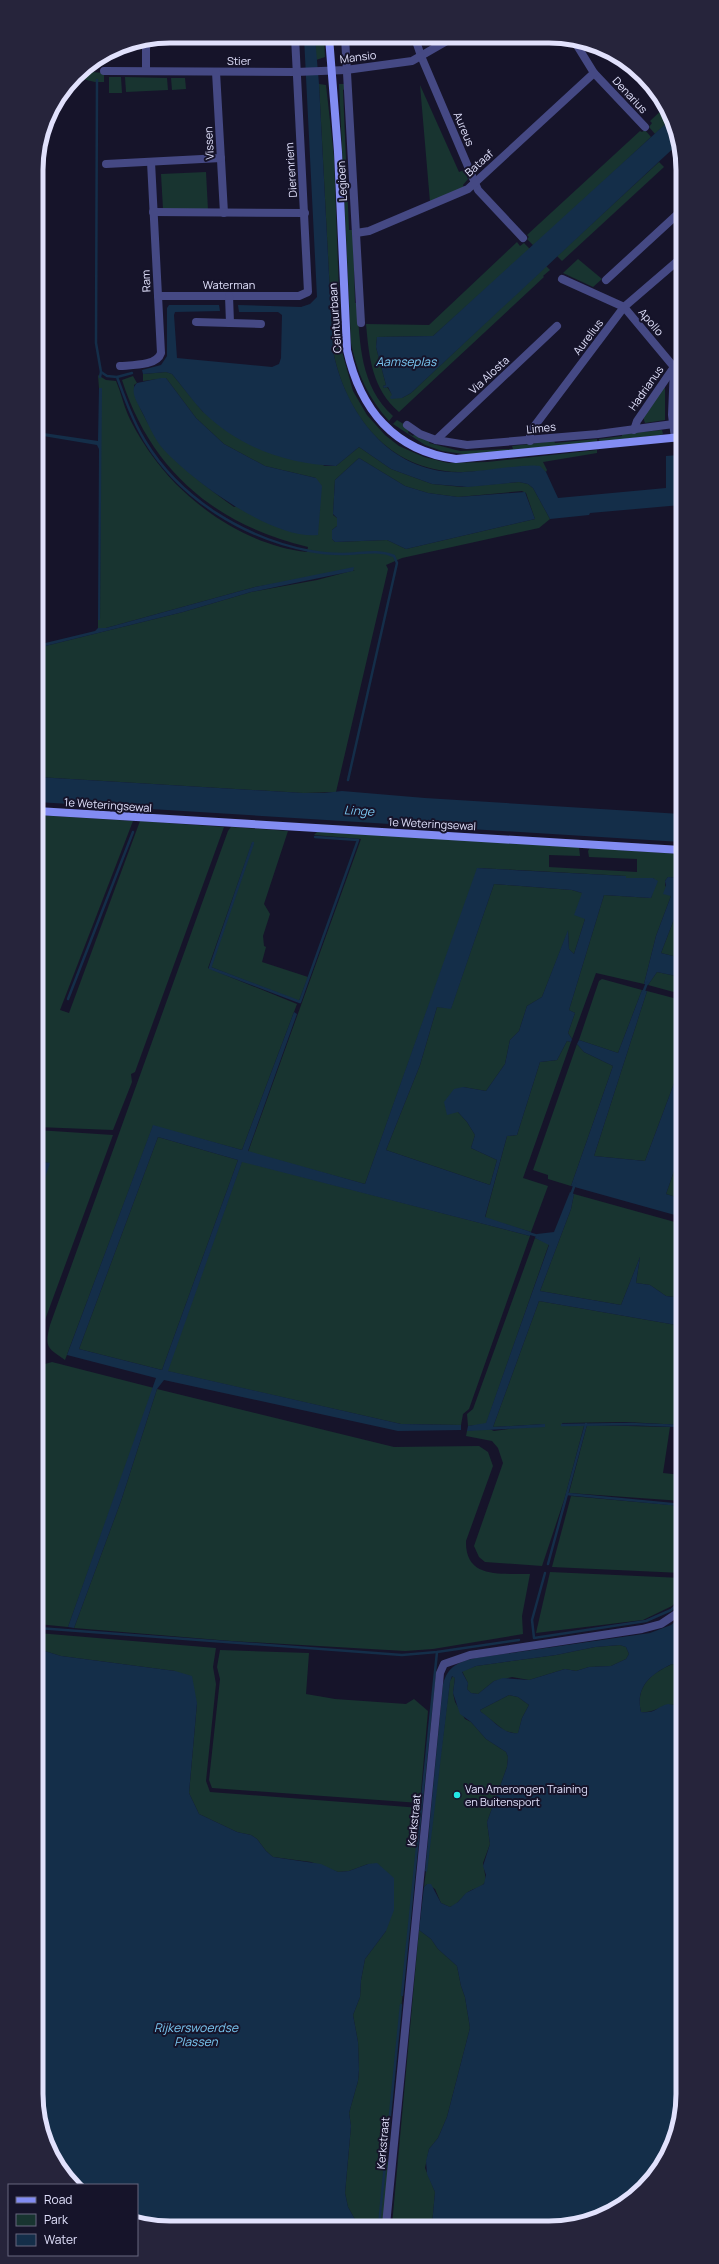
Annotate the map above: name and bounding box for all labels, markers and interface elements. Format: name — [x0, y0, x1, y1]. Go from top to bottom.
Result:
street label: Mansio — [339, 47, 378, 66]
street label: Stier — [227, 53, 251, 68]
street label: Denarius — [609, 73, 651, 116]
street label: Aureus — [451, 109, 479, 149]
street label: Vissen — [200, 126, 217, 160]
street label: Dierenriem — [281, 142, 300, 198]
street label: Bataaf — [461, 146, 496, 179]
street label: Legioen — [333, 160, 350, 202]
street label: Ram — [137, 269, 154, 293]
street label: Waterman — [203, 277, 255, 292]
street label: Ceintuurbaan — [325, 283, 344, 354]
street label: Apollo — [635, 305, 668, 339]
street label: Aurelius — [569, 316, 606, 358]
street label: Via Alosta — [465, 352, 512, 397]
water label: Aamseplas — [376, 353, 438, 370]
street label: Hadrianus — [625, 362, 667, 413]
street label: Limes — [525, 418, 557, 437]
street label: 1e Weteringsewal — [64, 794, 152, 815]
water label: Linge — [344, 801, 376, 820]
street label: 1e Weteringsewal — [388, 814, 476, 833]
place label: Van Amerongen Training en Buitensport — [465, 1781, 588, 1809]
marker: Van Amerongen Training en Buitensport — [452, 1790, 462, 1800]
street label: Kerkstraat — [403, 1793, 424, 1847]
water label: Rijkerswoerdse Plassen — [154, 2019, 239, 2050]
street label: Kerkstraat — [373, 2116, 392, 2170]
legend — [8, 2184, 138, 2256]
text: Road — [44, 2191, 72, 2208]
text: Park — [44, 2211, 69, 2228]
text: Water — [44, 2231, 78, 2248]

